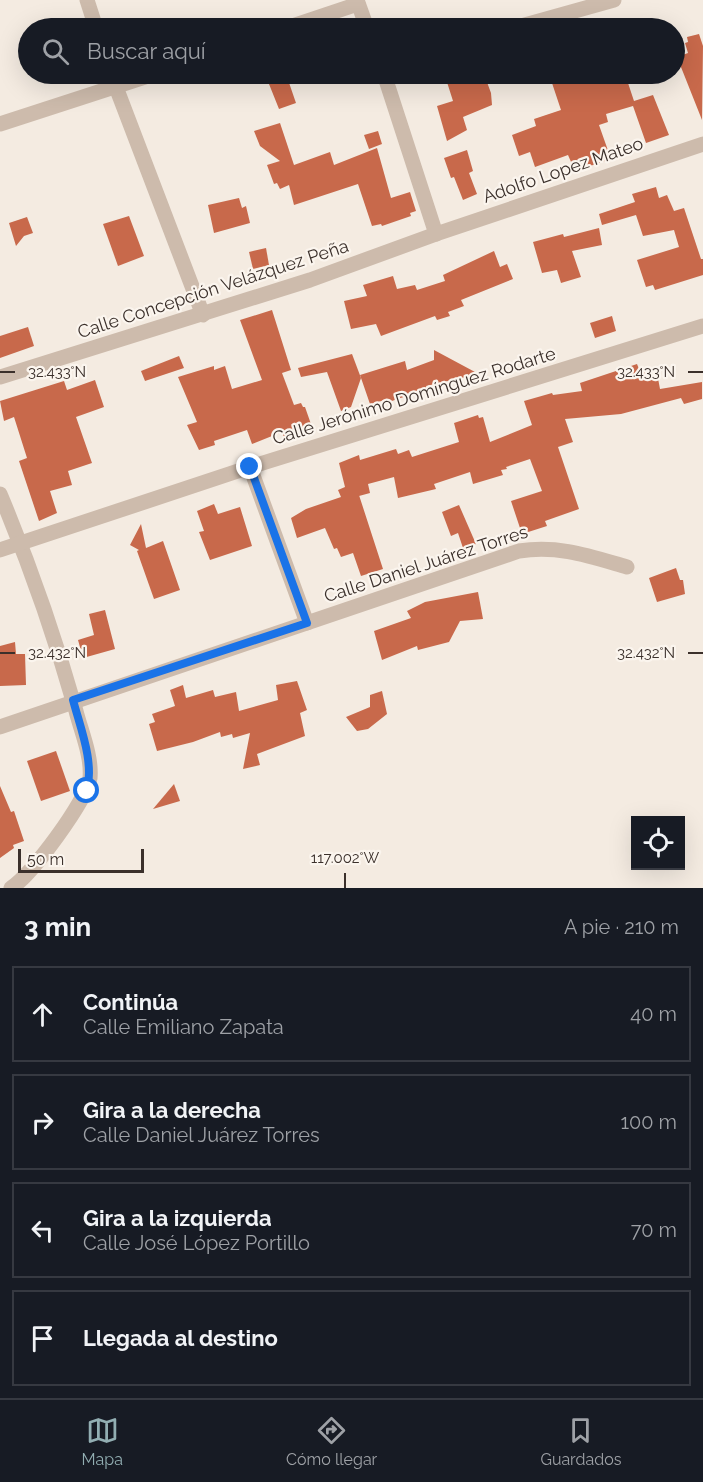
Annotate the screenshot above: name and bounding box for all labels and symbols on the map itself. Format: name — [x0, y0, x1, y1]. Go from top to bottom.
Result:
street label: Adolfo Lopez Mateo — [480, 132, 646, 207]
street label: Calle Concepción Velázquez Peña — [75, 235, 351, 342]
street label: Calle Jerónimo Domínguez Rodarte — [270, 342, 558, 449]
text: 32.433°N — [28, 363, 86, 381]
text: 32.433°N — [617, 363, 675, 381]
route end — [236, 453, 262, 479]
street label: Calle Daniel Juárez Torres — [321, 521, 531, 606]
text: 32.432°N — [28, 644, 86, 662]
text: 32.432°N — [617, 644, 675, 662]
route start — [73, 777, 99, 803]
scale bar — [18, 846, 144, 874]
text: 117.002°W — [311, 849, 379, 867]

